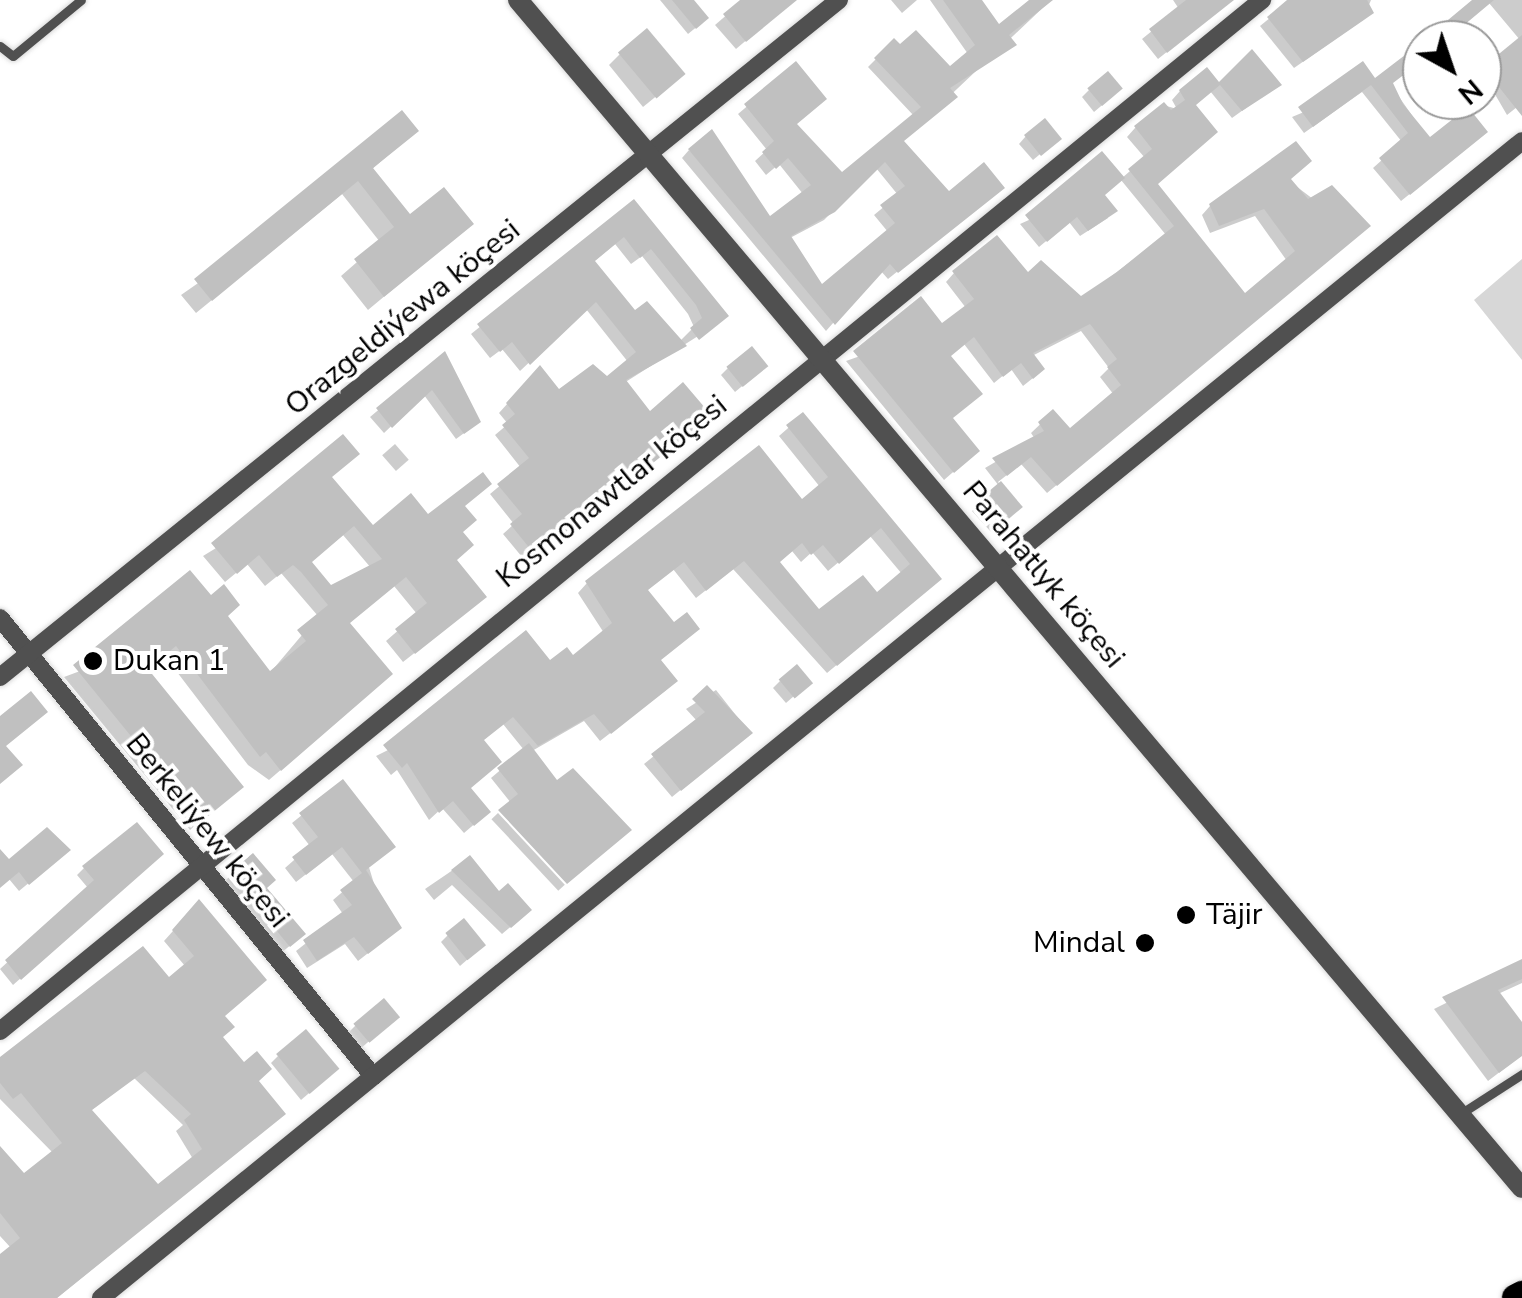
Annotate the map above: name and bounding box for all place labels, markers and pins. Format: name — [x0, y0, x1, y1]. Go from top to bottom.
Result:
place label: Dukan 1 — [113, 643, 226, 679]
marker: Dukan 1 — [82, 650, 104, 672]
place label: Täjir — [1206, 897, 1262, 933]
marker: Täjir — [1175, 904, 1197, 926]
place label: Mindal — [1033, 925, 1125, 961]
marker: Mindal — [1134, 932, 1156, 954]

